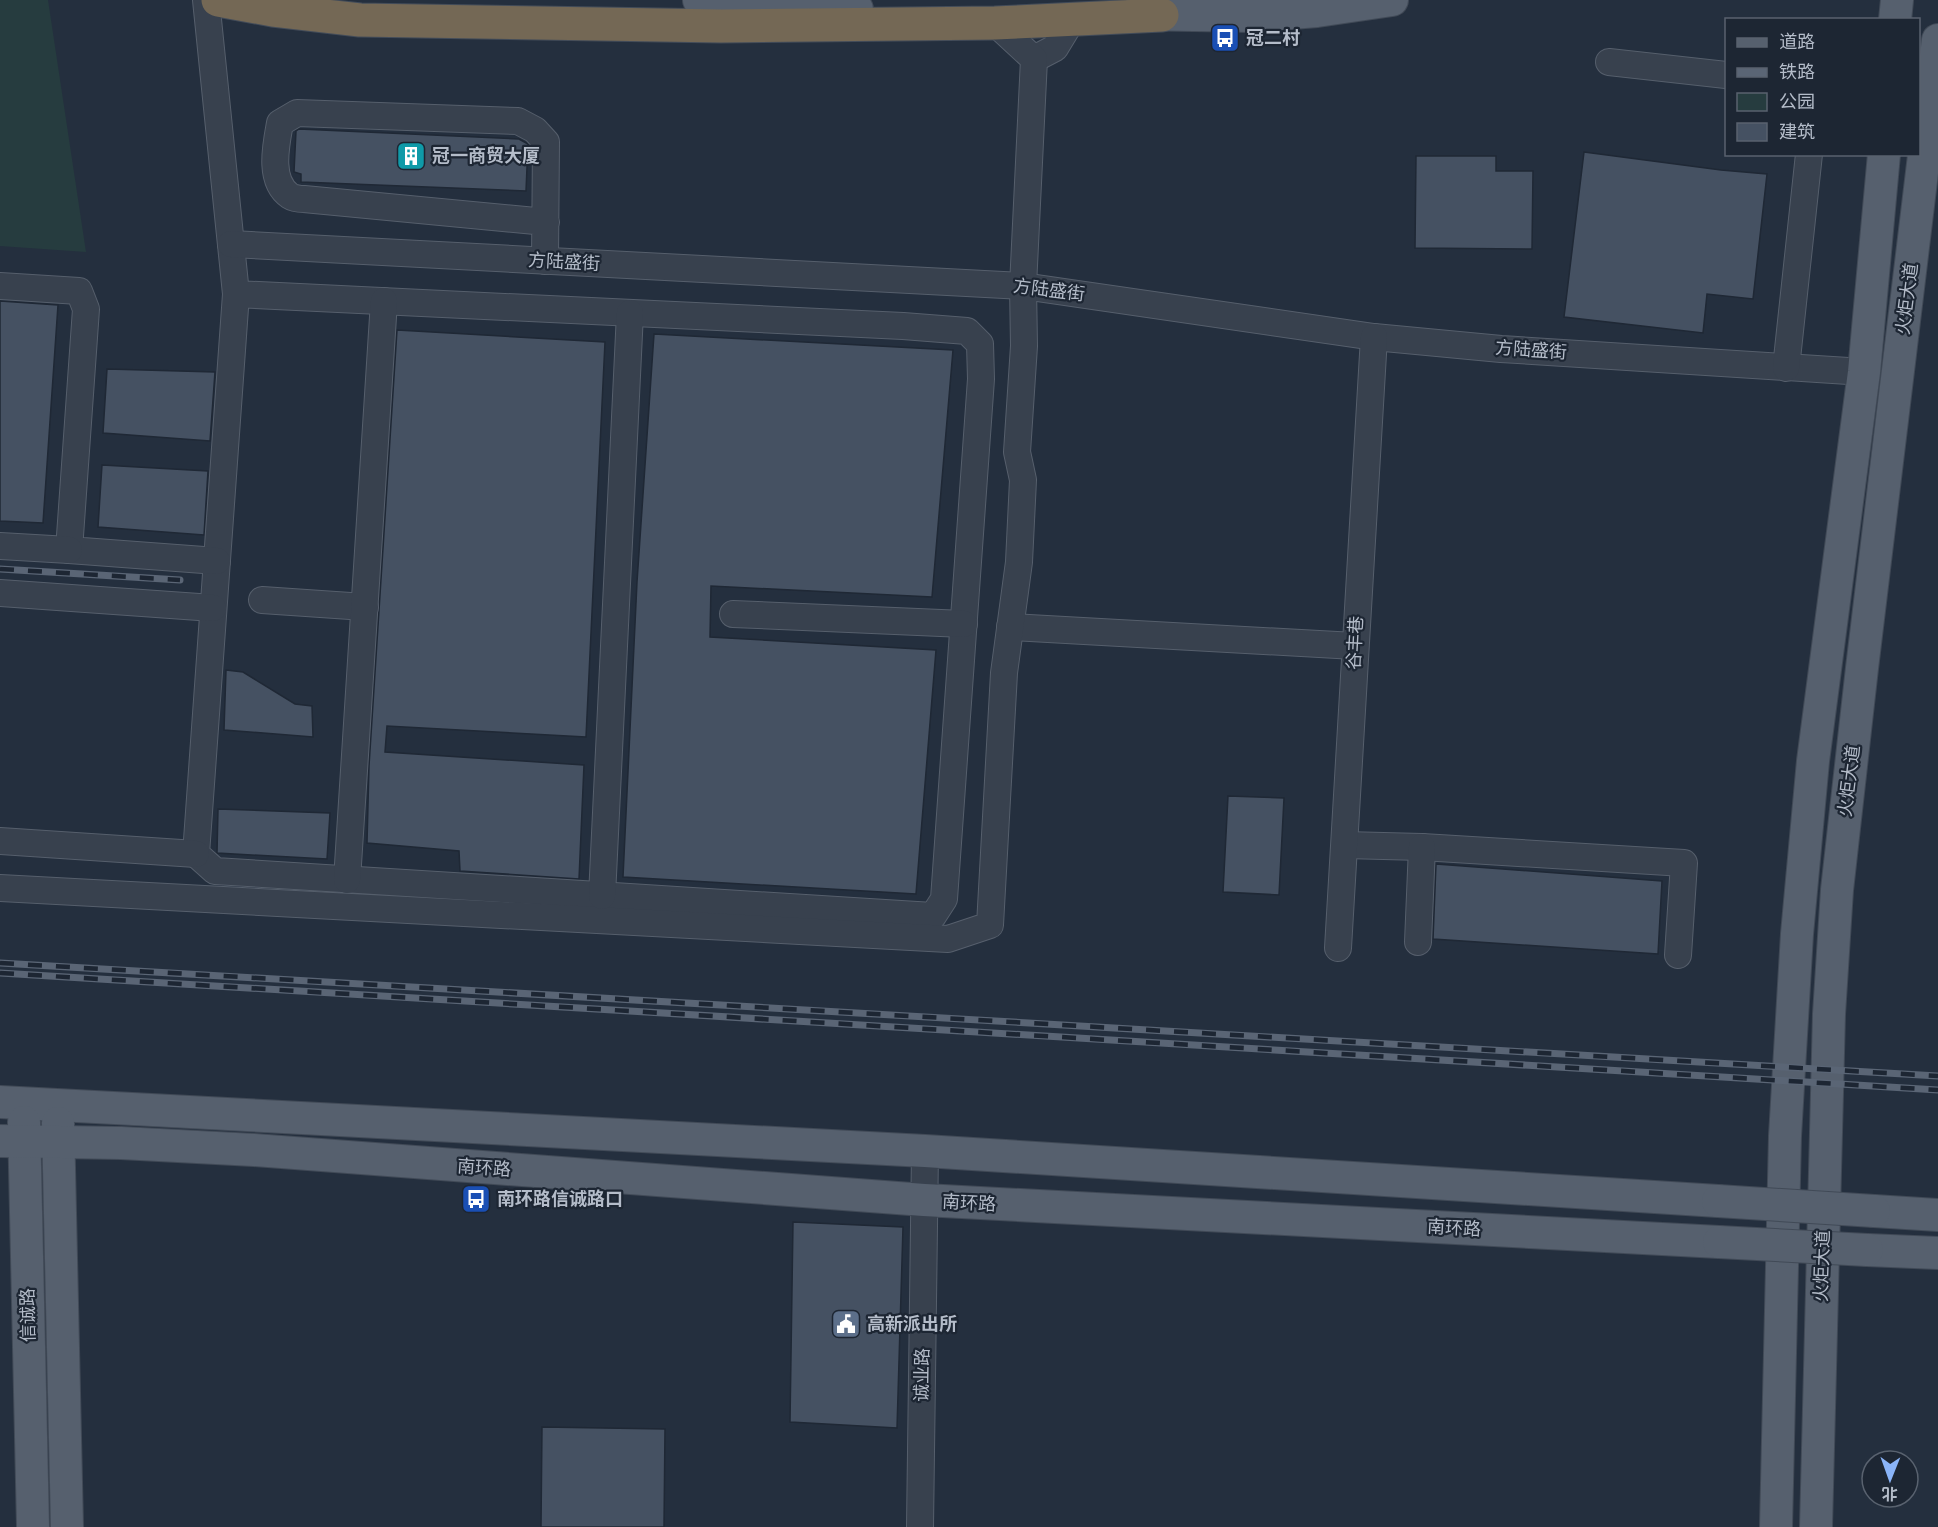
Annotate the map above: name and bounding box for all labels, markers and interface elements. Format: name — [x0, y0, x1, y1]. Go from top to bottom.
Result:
legend — [1725, 18, 1920, 156]
bus stop icon: 冠二村 — [1209, 22, 1241, 54]
place label: 冠二村 — [1246, 26, 1300, 48]
text: 道路 — [1779, 30, 1815, 52]
text: 铁路 — [1779, 60, 1815, 82]
text: 公园 — [1779, 90, 1815, 112]
text: 建筑 — [1779, 120, 1815, 142]
building icon: 冠一商贸大厦 — [395, 140, 427, 172]
place label: 冠一商贸大厦 — [432, 144, 540, 166]
street label: 方陆盛街 — [528, 248, 601, 274]
street label: 火炬大道 — [1891, 262, 1921, 336]
street label: 方陆盛街 — [1012, 274, 1086, 304]
street label: 方陆盛街 — [1494, 336, 1568, 362]
street label: 谷丰巷 — [1342, 615, 1366, 670]
street label: 火炬大道 — [1833, 744, 1863, 818]
street label: 南环路 — [456, 1154, 512, 1180]
bus stop icon: 南环路信诚路口 — [460, 1183, 492, 1215]
place label: 南环路信诚路口 — [497, 1187, 623, 1209]
street label: 南环路 — [942, 1190, 997, 1214]
street label: 南环路 — [1427, 1215, 1482, 1239]
street label: 火炬大道 — [1809, 1230, 1833, 1302]
street label: 信诚路 — [16, 1288, 38, 1342]
public building icon: 高新派出所 — [830, 1308, 862, 1340]
place label: 高新派出所 — [867, 1312, 957, 1334]
street label: 诚业路 — [910, 1348, 932, 1402]
north arrow — [1860, 1449, 1920, 1509]
text: 北 — [1882, 1485, 1898, 1504]

